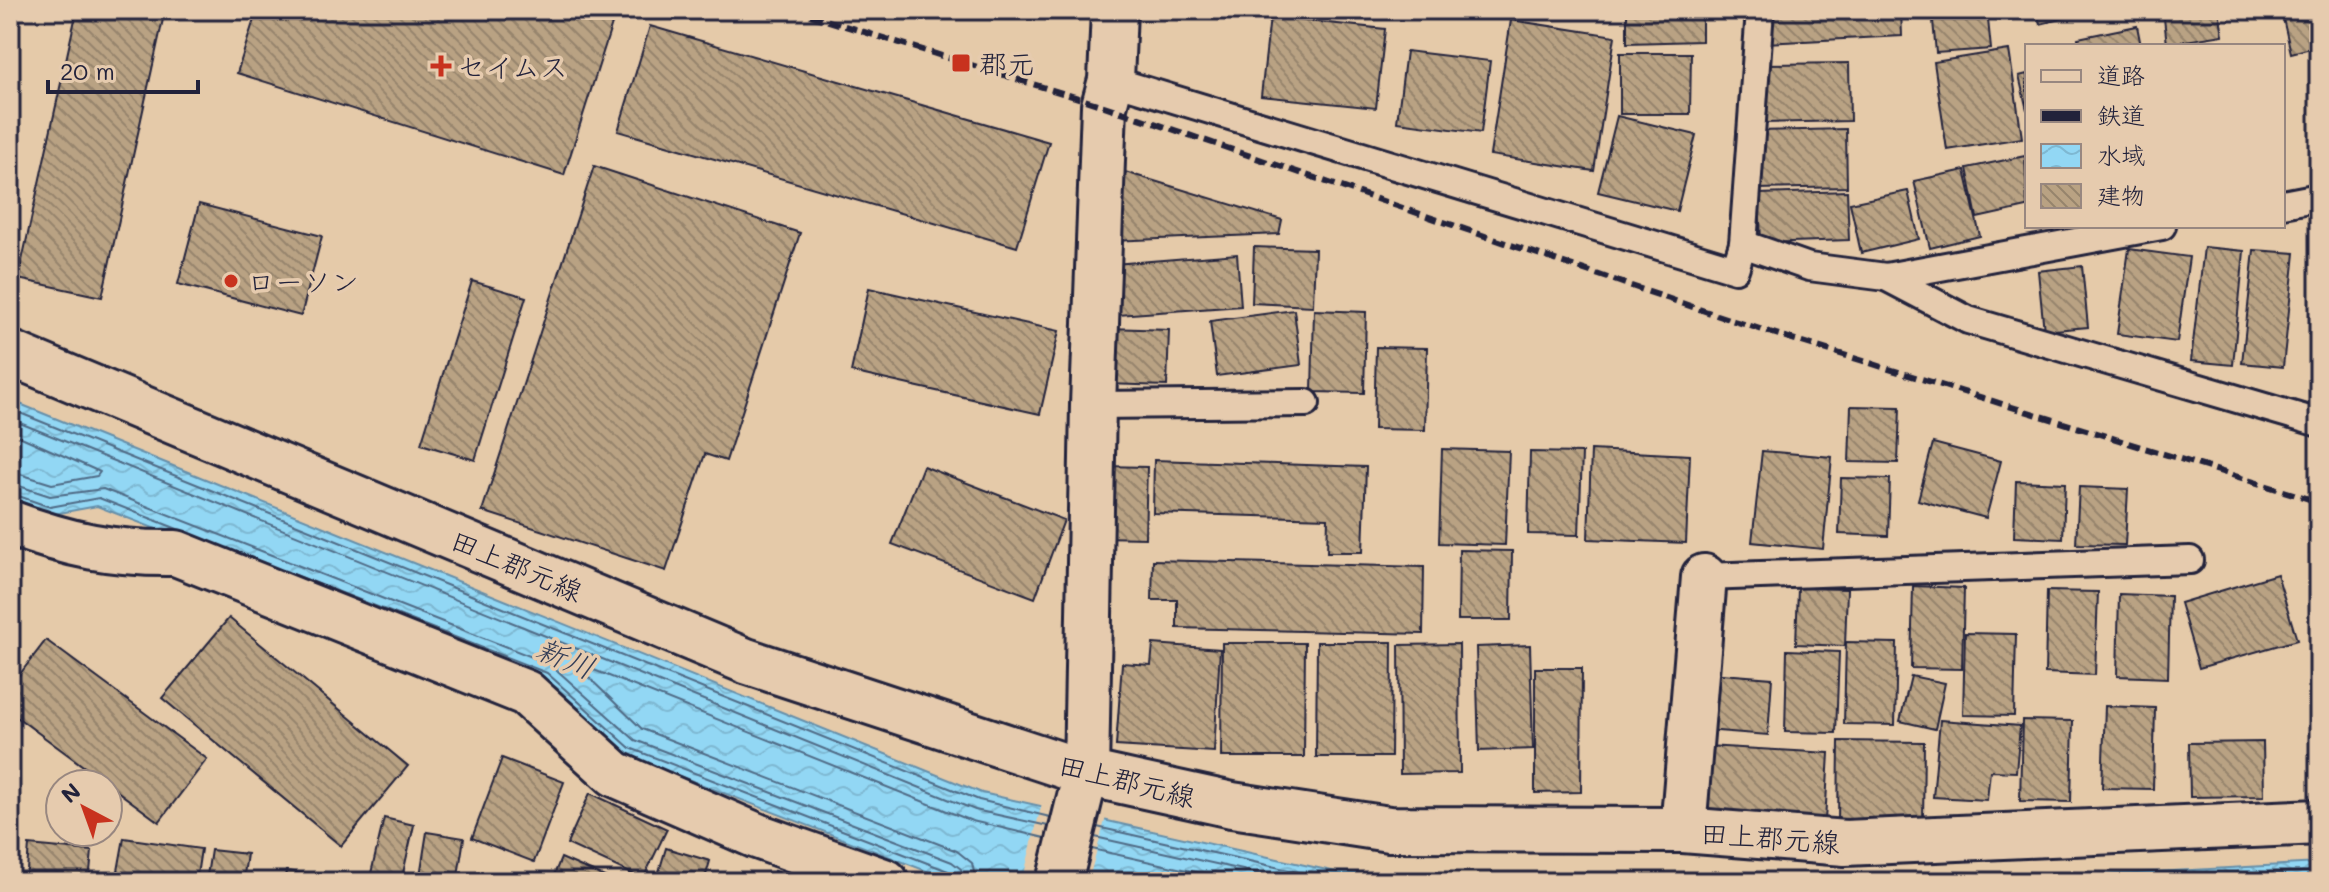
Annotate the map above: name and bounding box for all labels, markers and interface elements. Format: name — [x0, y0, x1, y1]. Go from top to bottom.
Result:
scale bar — [48, 44, 198, 94]
legend — [2025, 44, 2285, 228]
place label: 郡元 — [979, 45, 1035, 81]
place label: セイムス — [457, 48, 568, 84]
marker: 郡元 — [950, 52, 972, 74]
text: 20 m — [60, 55, 115, 86]
marker: セイムス — [432, 57, 450, 75]
text: 道路 — [2097, 59, 2145, 90]
text: 鉄道 — [2097, 99, 2145, 130]
text: 水域 — [2097, 139, 2145, 170]
text: 建物 — [2097, 179, 2145, 210]
place label: ローソン — [247, 263, 359, 299]
marker: ローソン — [222, 272, 240, 290]
street label: 田上郡元線 — [446, 521, 588, 609]
water label: 新川 — [531, 627, 601, 687]
street label: 田上郡元線 — [1055, 746, 1199, 814]
north arrow — [44, 768, 124, 848]
text: N — [55, 776, 86, 809]
street label: 田上郡元線 — [1699, 814, 1841, 860]

